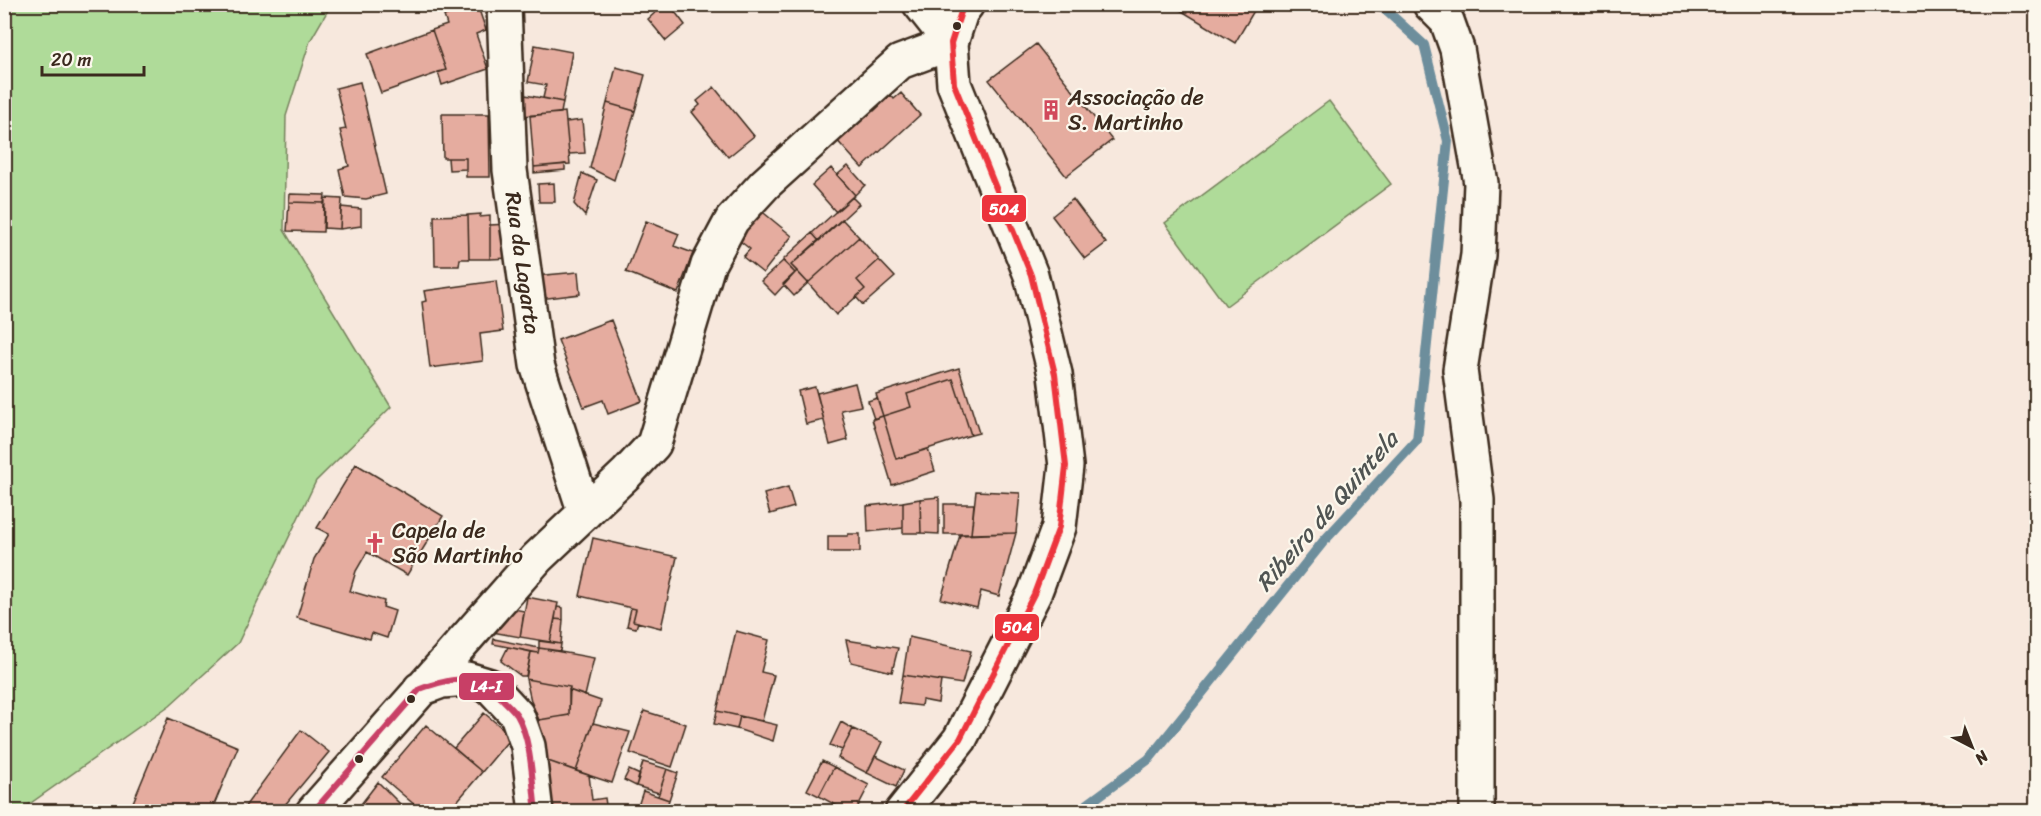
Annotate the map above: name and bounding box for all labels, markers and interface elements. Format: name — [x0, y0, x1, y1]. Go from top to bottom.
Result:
unlabelled marker — [951, 20, 963, 32]
scale bar — [42, 39, 144, 77]
text: 20 m — [51, 44, 91, 76]
place label: Associação de S. Martinho — [1067, 78, 1204, 142]
building icon: Associação de S. Martinho — [1039, 98, 1063, 122]
street label: Rua da Lagarta — [494, 189, 552, 337]
line badge: 504 — [981, 194, 1027, 223]
text: 504 — [989, 195, 1019, 224]
water label: Ribeiro de Quintela — [1245, 419, 1411, 601]
place label: Capela de São Martinho — [392, 511, 523, 575]
church icon: Capela de São Martinho — [363, 531, 387, 555]
line badge: 504 — [994, 613, 1040, 642]
text: 504 — [1002, 613, 1032, 642]
line badge: L4-I — [458, 672, 515, 701]
text: L4-I — [470, 672, 503, 701]
unlabelled marker — [405, 693, 417, 705]
north arrow — [1942, 717, 2002, 777]
text: N — [1967, 743, 1996, 773]
unlabelled marker — [353, 753, 365, 765]

